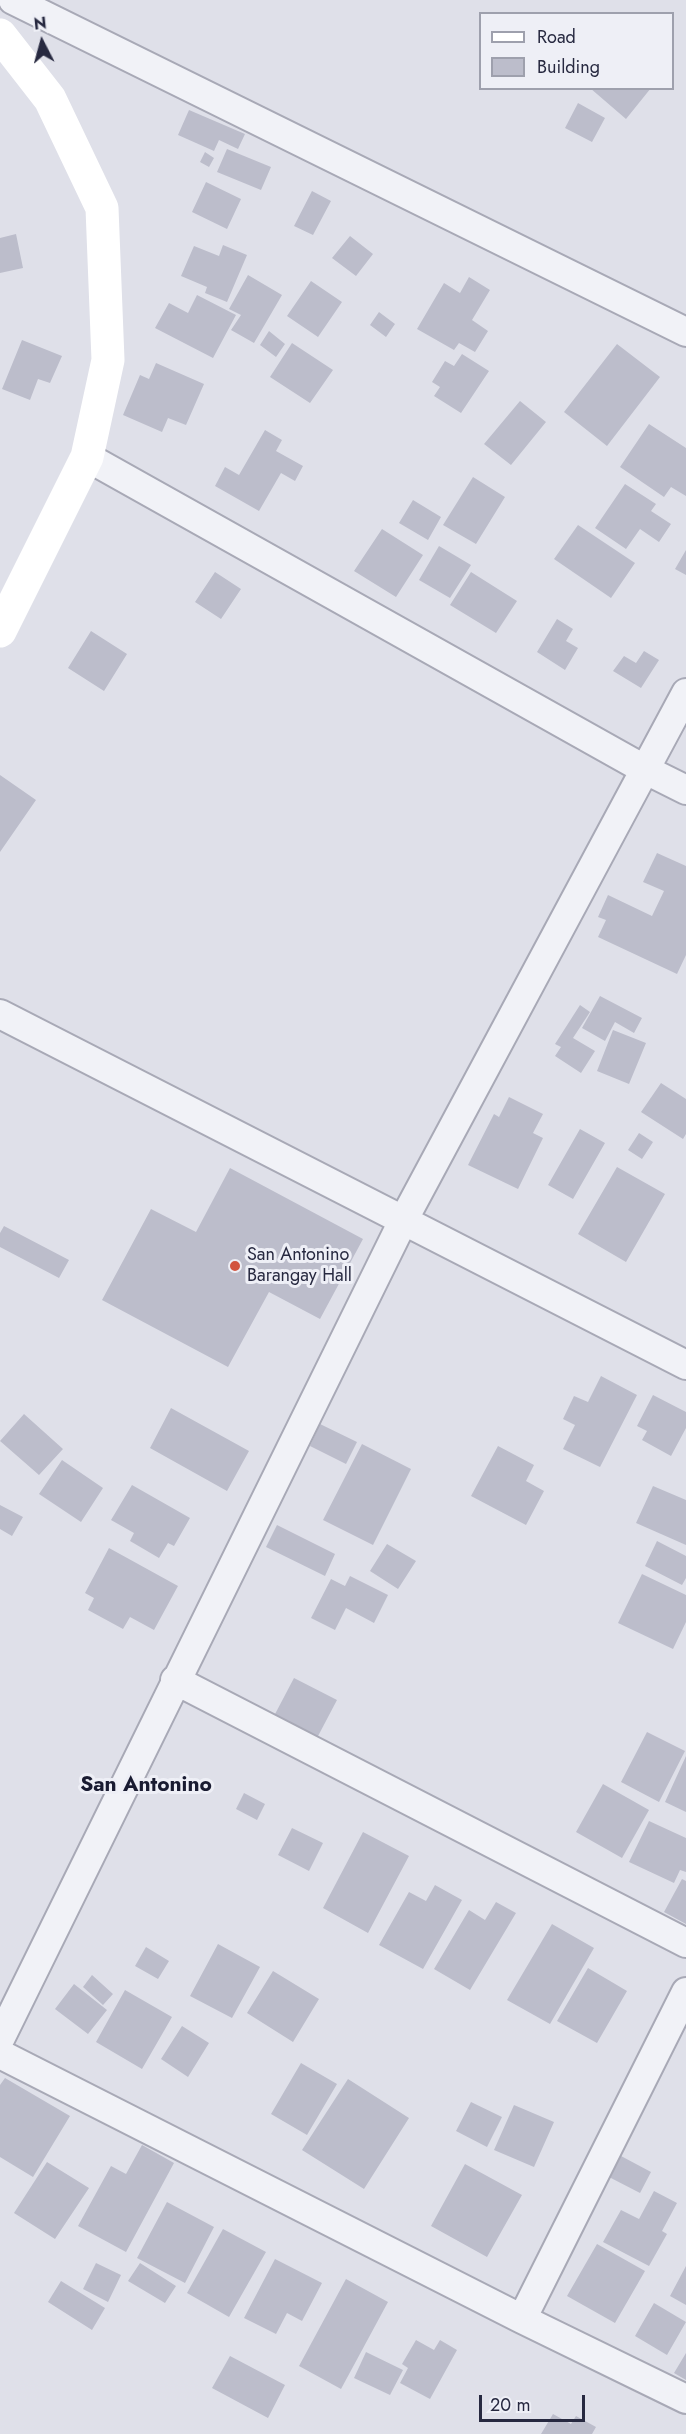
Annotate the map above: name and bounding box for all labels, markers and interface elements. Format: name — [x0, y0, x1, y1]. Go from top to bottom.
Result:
text: N — [33, 11, 48, 36]
north arrow — [12, 12, 72, 72]
legend — [479, 12, 674, 90]
text: Road — [537, 24, 576, 50]
text: Building — [537, 54, 600, 80]
place label: San Antonino Barangay Hall — [247, 1245, 352, 1288]
marker: San Antonino Barangay Hall — [228, 1259, 242, 1273]
district label: San Antonino — [80, 1773, 212, 1799]
scale bar — [482, 2383, 588, 2421]
text: 20 m — [490, 2392, 530, 2418]

